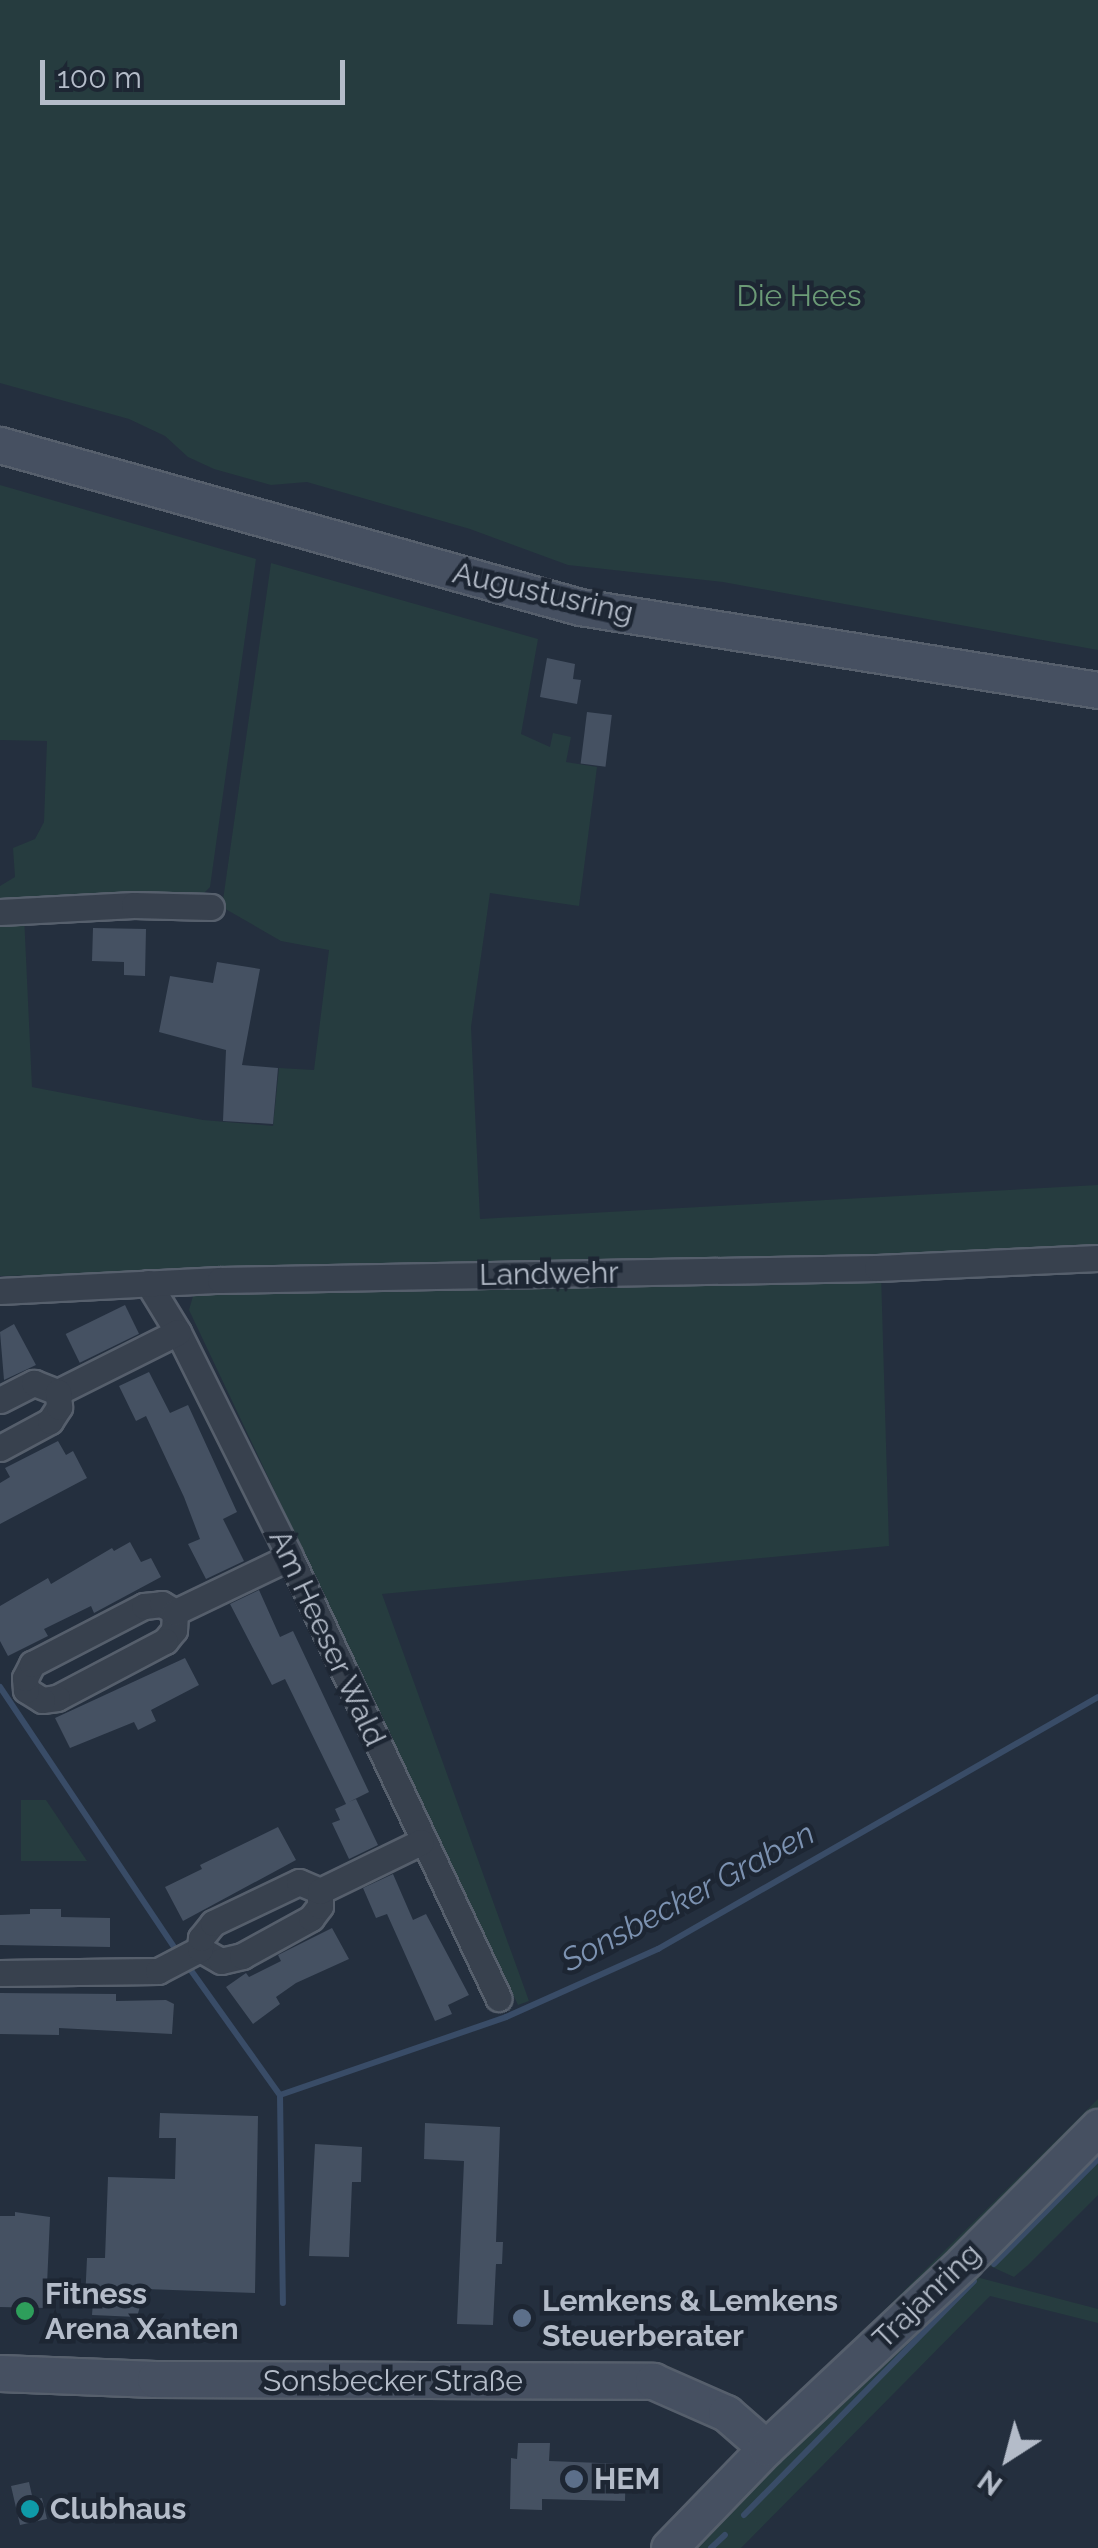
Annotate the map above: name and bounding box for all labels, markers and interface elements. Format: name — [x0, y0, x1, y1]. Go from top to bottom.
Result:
scale bar — [45, 40, 350, 102]
text: 100 m — [57, 60, 142, 95]
park label: Die Hees — [737, 278, 861, 314]
street label: Augustusring — [449, 555, 637, 631]
street label: Landwehr — [479, 1255, 619, 1293]
street label: Am Heeser Wald — [261, 1524, 393, 1752]
water label: Sonsbecker Graben — [555, 1814, 821, 1980]
street label: Trajanring — [866, 2236, 988, 2356]
place label: Fitness Arena Xanten — [45, 2276, 239, 2346]
place label: Lemkens & Lemkens Steuerberater — [542, 2283, 838, 2354]
marker: Fitness Arena Xanten — [14, 2300, 36, 2322]
marker: Lemkens & Lemkens Steuerberater — [511, 2307, 533, 2329]
street label: Sonsbecker Straße — [263, 2363, 523, 2399]
north arrow — [958, 2408, 1058, 2508]
place label: HEM — [594, 2461, 660, 2497]
text: N — [972, 2463, 1008, 2502]
marker: HEM — [563, 2468, 585, 2490]
place label: Clubhaus — [50, 2491, 186, 2527]
marker: Clubhaus — [19, 2498, 41, 2520]

